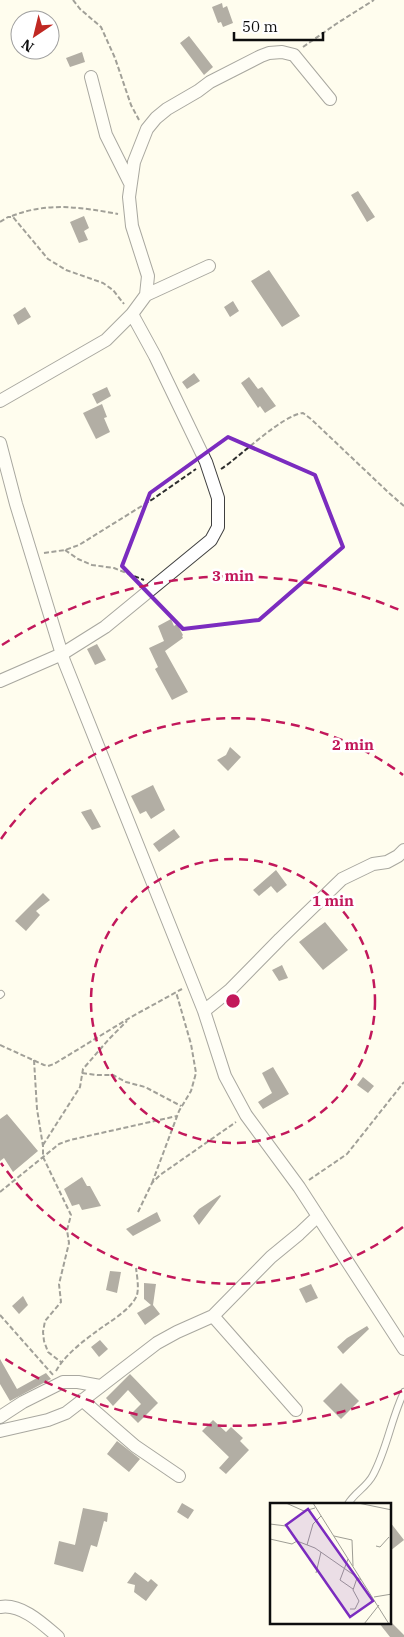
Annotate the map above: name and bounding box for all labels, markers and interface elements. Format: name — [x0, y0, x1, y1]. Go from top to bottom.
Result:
north arrow — [10, 10, 60, 60]
scale bar — [234, 10, 323, 42]
text: 50 m — [242, 17, 278, 36]
text: N — [18, 35, 37, 56]
text: 3 min — [212, 566, 254, 585]
text: 2 min — [332, 735, 374, 754]
text: 1 min — [312, 891, 354, 910]
centre of rings — [224, 992, 242, 1010]
inset map — [270, 1503, 392, 1624]

